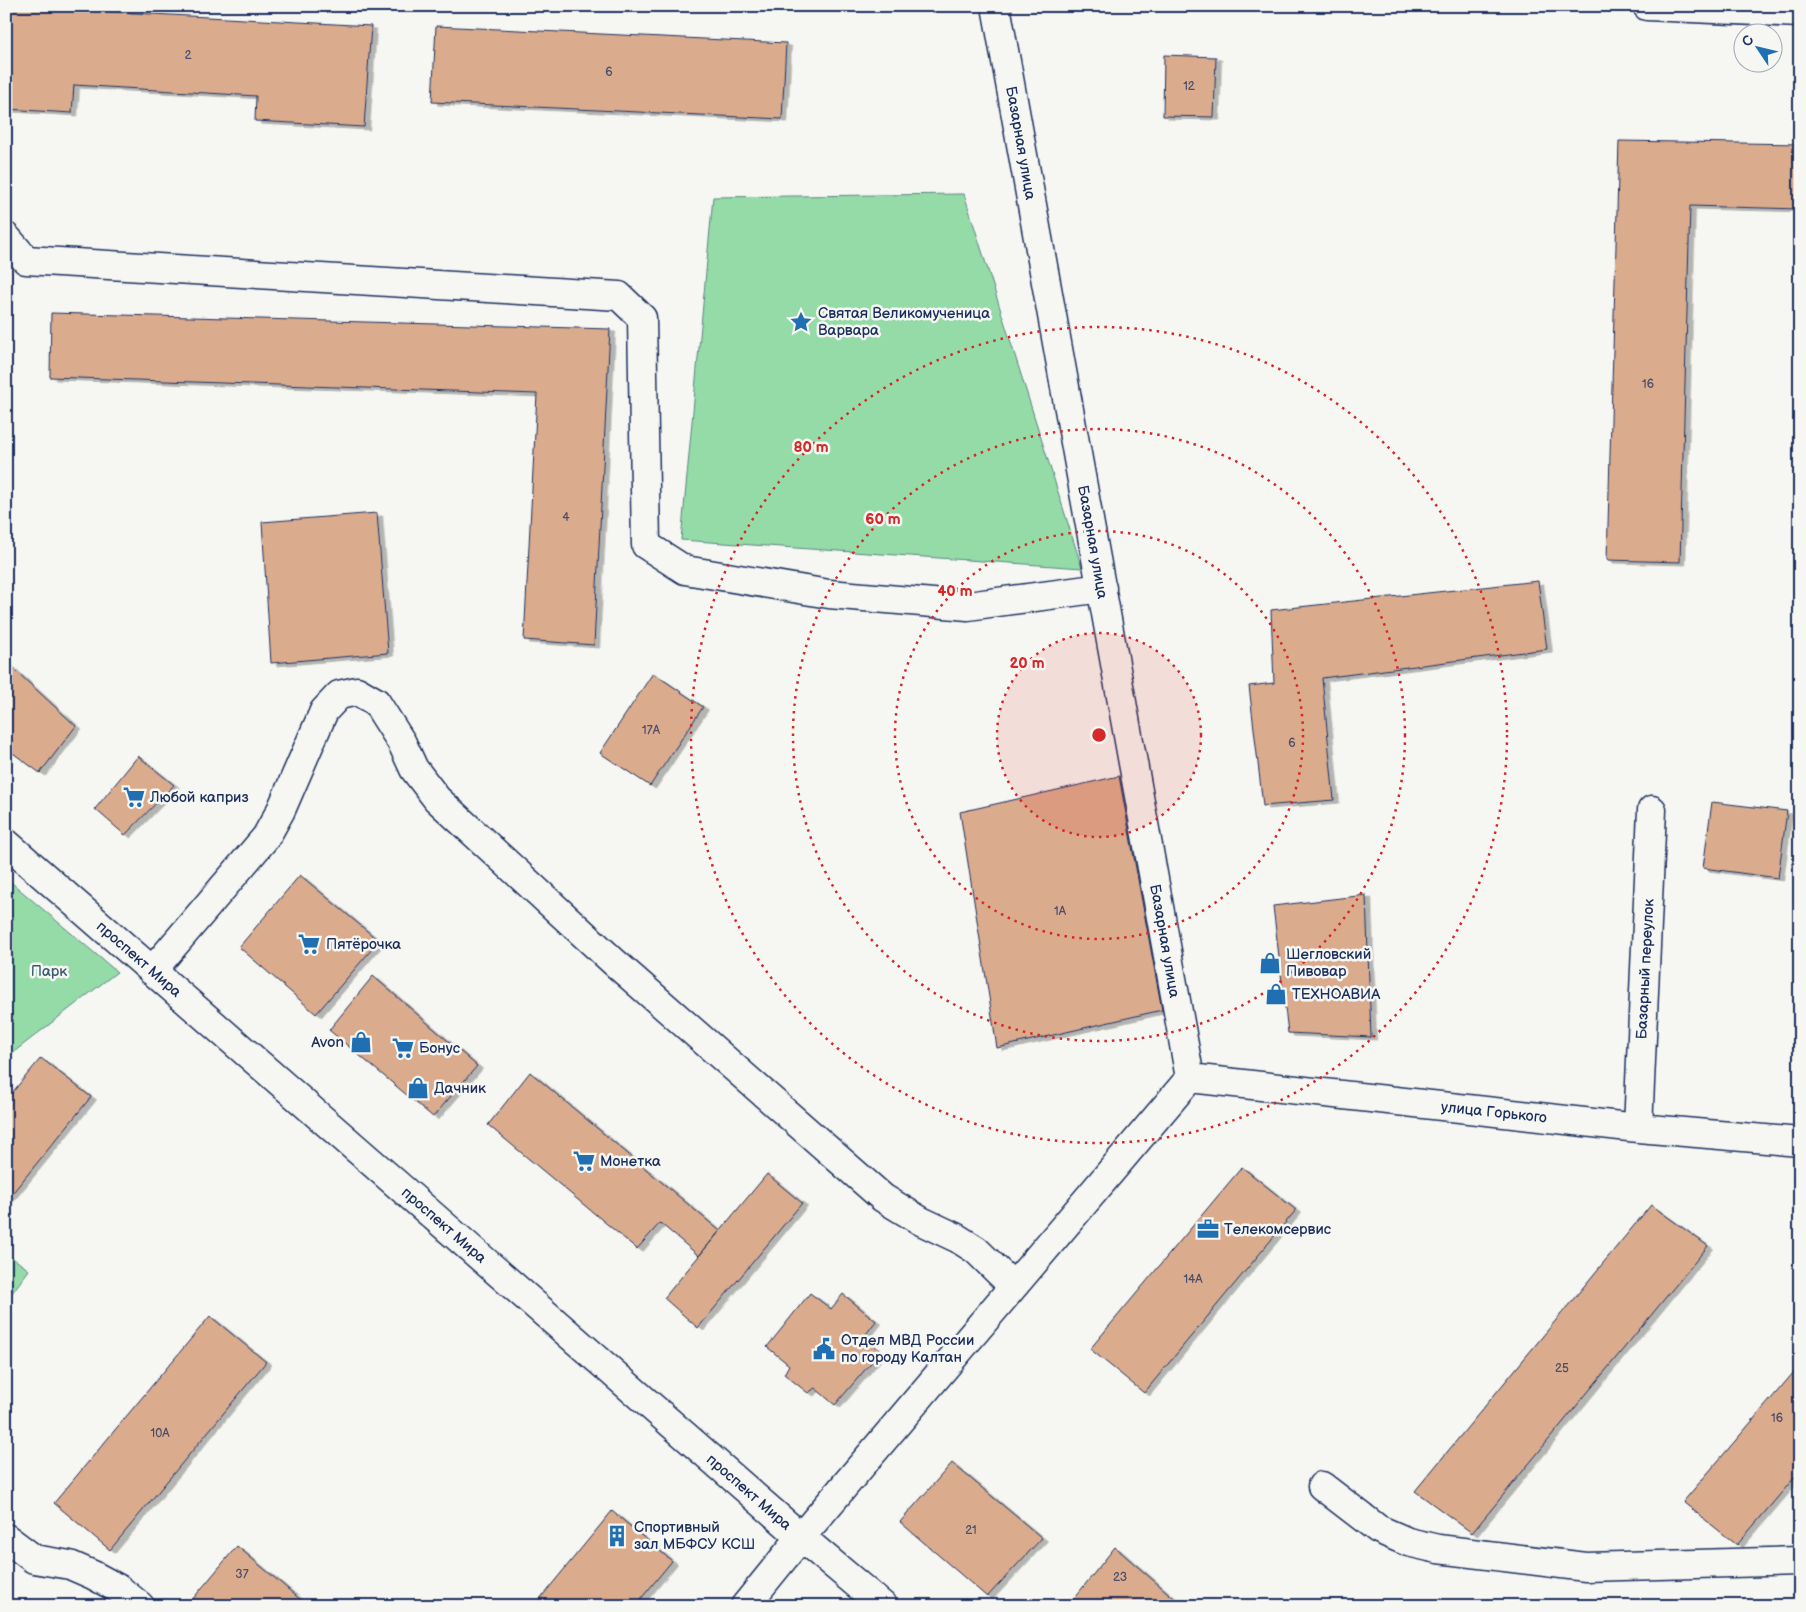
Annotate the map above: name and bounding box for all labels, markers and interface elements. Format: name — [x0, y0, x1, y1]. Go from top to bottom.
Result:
north arrow — [1734, 22, 1784, 72]
text: С — [1738, 32, 1758, 50]
house number: 2 — [184, 48, 192, 63]
house number: 6 — [605, 65, 613, 80]
house number: 12 — [1183, 79, 1195, 94]
street label: Базарная улица — [1001, 85, 1040, 202]
place label: Святая Великомученица Варвара — [818, 304, 990, 340]
place icon: Святая Великомученица Варвара — [788, 309, 814, 335]
house number: 16 — [1642, 377, 1654, 392]
text: 80 m — [793, 438, 829, 457]
street label: Базарная улица — [1073, 484, 1112, 601]
house number: 4 — [562, 510, 570, 525]
text: 60 m — [865, 510, 901, 529]
text: 40 m — [937, 582, 973, 601]
text: 20 m — [1010, 654, 1045, 673]
house number: 17А — [642, 723, 661, 738]
centre of rings — [1090, 726, 1108, 744]
house number: 6 — [1288, 736, 1296, 751]
supermarket icon: Любой каприз — [121, 784, 147, 810]
place label: Любой каприз — [149, 788, 249, 807]
street label: Базарная улица — [1145, 883, 1184, 1000]
street label: Базарный переулок — [1632, 898, 1659, 1040]
house number: 1А — [1054, 904, 1067, 919]
street label: проспект Мира — [92, 917, 185, 1002]
supermarket icon: Пятёрочка — [296, 931, 322, 957]
place label: Пятёрочка — [326, 935, 401, 954]
place label: Шегловский Пивовар — [1286, 945, 1371, 981]
shop icon: Шегловский Пивовар — [1257, 950, 1283, 976]
park label: Парк — [31, 962, 67, 981]
shop icon: ТЕХНОАВИА — [1263, 981, 1289, 1007]
place label: ТЕХНОАВИА — [1292, 985, 1381, 1004]
shop icon: Avon — [348, 1029, 374, 1055]
place label: Avon — [311, 1033, 344, 1052]
supermarket icon: Бонус — [390, 1035, 416, 1061]
place label: Бонус — [419, 1039, 461, 1058]
shop icon: Дачник — [405, 1075, 431, 1101]
place label: Дачник — [434, 1079, 486, 1098]
street label: улица Горького — [1440, 1097, 1548, 1128]
supermarket icon: Монетка — [571, 1148, 597, 1174]
place label: Монетка — [600, 1152, 661, 1171]
street label: проспект Мира — [397, 1183, 490, 1268]
office icon: Телекомсервис — [1195, 1216, 1221, 1242]
place label: Телекомсервис — [1224, 1220, 1332, 1239]
house number: 14А — [1183, 1272, 1203, 1287]
place label: Отдел МВД России по городу Калтан — [841, 1331, 974, 1367]
public building icon: Отдел МВД России по городу Калтан — [811, 1336, 837, 1362]
house number: 25 — [1555, 1361, 1569, 1376]
house number: 16 — [1771, 1411, 1783, 1426]
house number: 10А — [151, 1426, 170, 1441]
street label: проспект Мира — [702, 1450, 795, 1535]
place label: Спортивный зал МБФСУ КСШ — [634, 1518, 755, 1554]
building icon: Спортивный зал МБФСУ КСШ — [604, 1523, 630, 1549]
house number: 21 — [965, 1523, 977, 1538]
house number: 37 — [235, 1567, 249, 1582]
house number: 23 — [1113, 1570, 1127, 1585]

